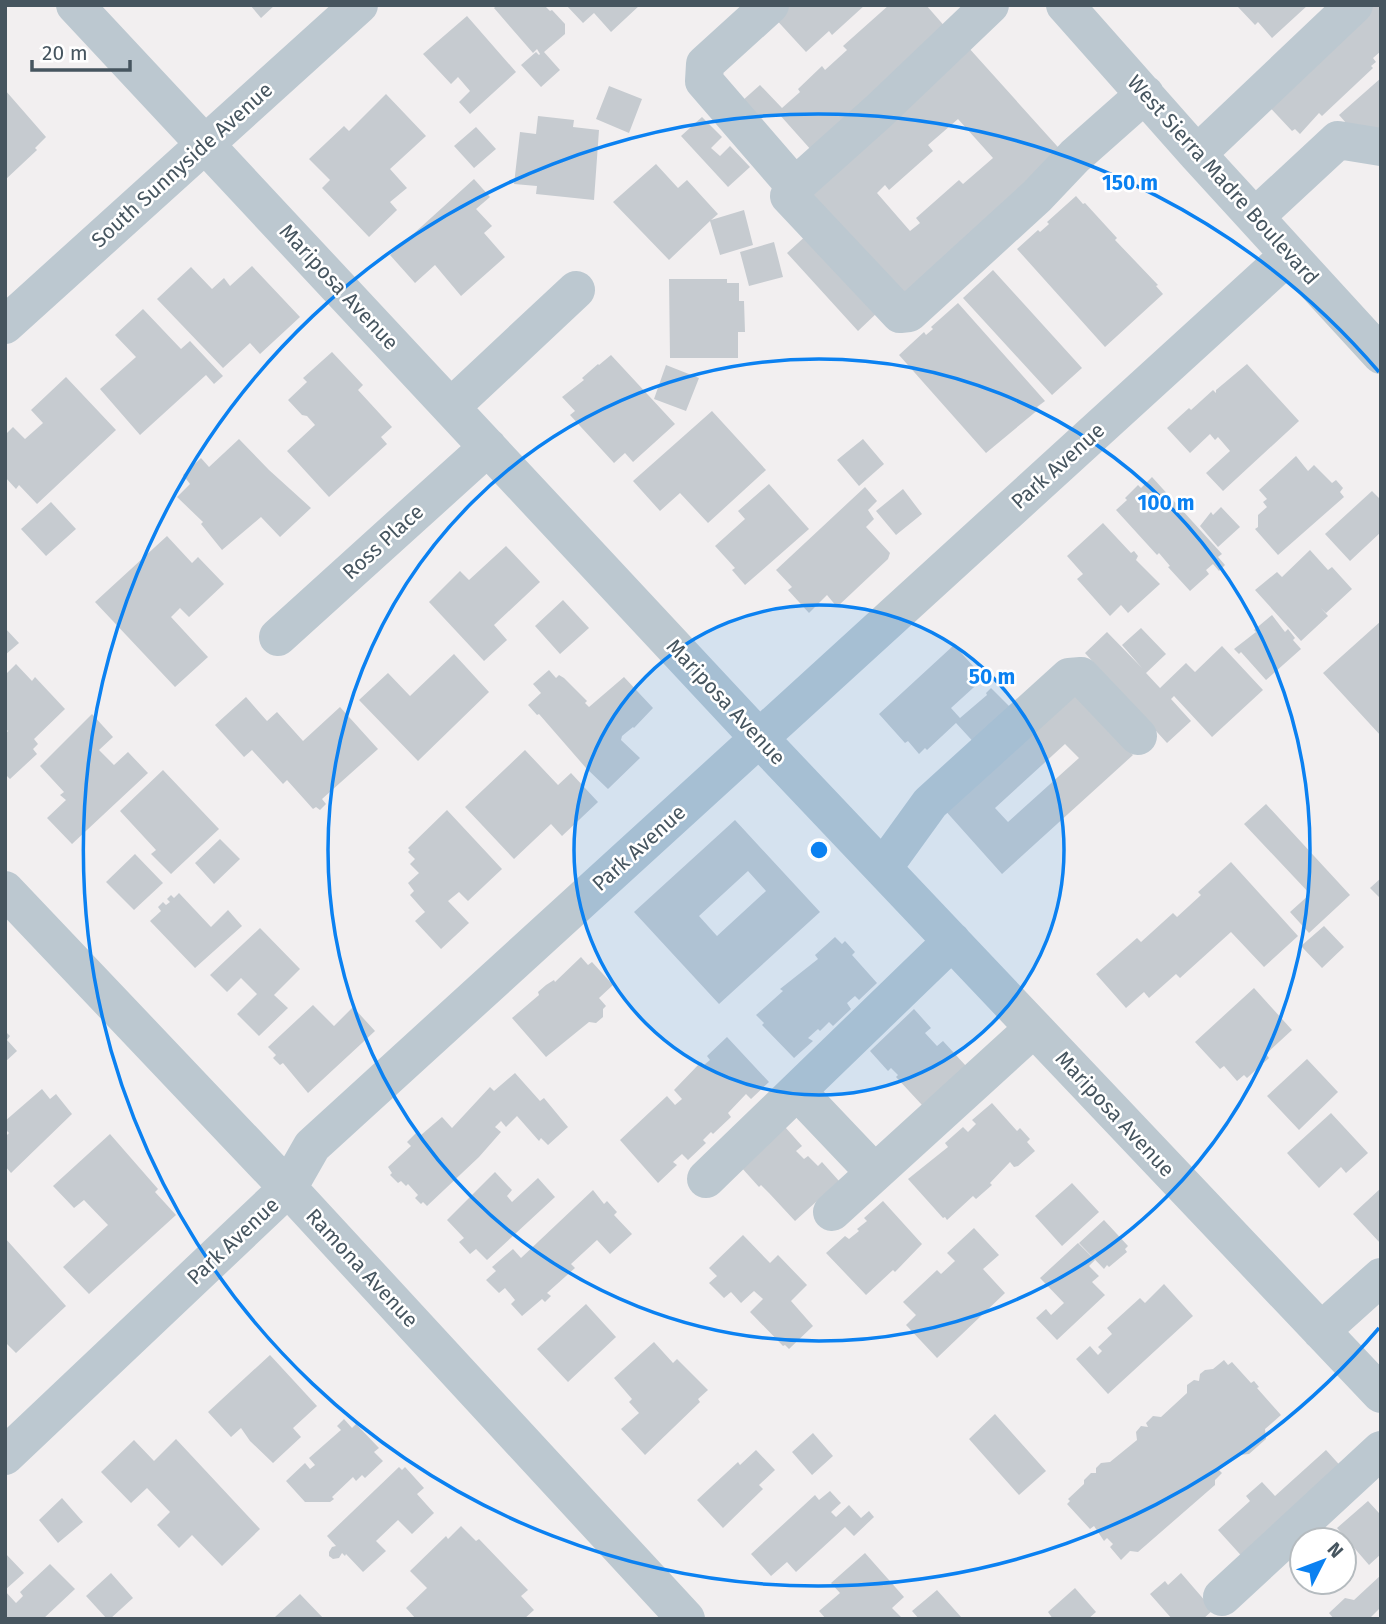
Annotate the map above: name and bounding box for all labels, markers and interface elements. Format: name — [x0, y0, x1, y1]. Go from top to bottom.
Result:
scale bar — [32, 28, 130, 72]
text: 20 m — [42, 40, 88, 66]
street label: West Sierra Madre Boulevard — [1122, 70, 1324, 290]
street label: South Sunnyside Avenue — [86, 77, 278, 253]
text: 150 m — [1102, 170, 1158, 196]
street label: Mariposa Avenue — [274, 219, 404, 355]
street label: Park Avenue — [1006, 417, 1110, 515]
text: 100 m — [1137, 490, 1195, 516]
street label: Ross Place — [337, 499, 429, 585]
street label: Mariposa Avenue — [661, 634, 791, 770]
text: 50 m — [969, 664, 1015, 690]
street label: Park Avenue — [587, 799, 691, 897]
centre of rings — [807, 838, 831, 862]
street label: Mariposa Avenue — [1050, 1046, 1180, 1182]
street label: Park Avenue — [181, 1192, 285, 1290]
street label: Ramona Avenue — [300, 1203, 424, 1333]
north arrow — [1288, 1526, 1358, 1596]
text: N — [1322, 1538, 1348, 1562]

